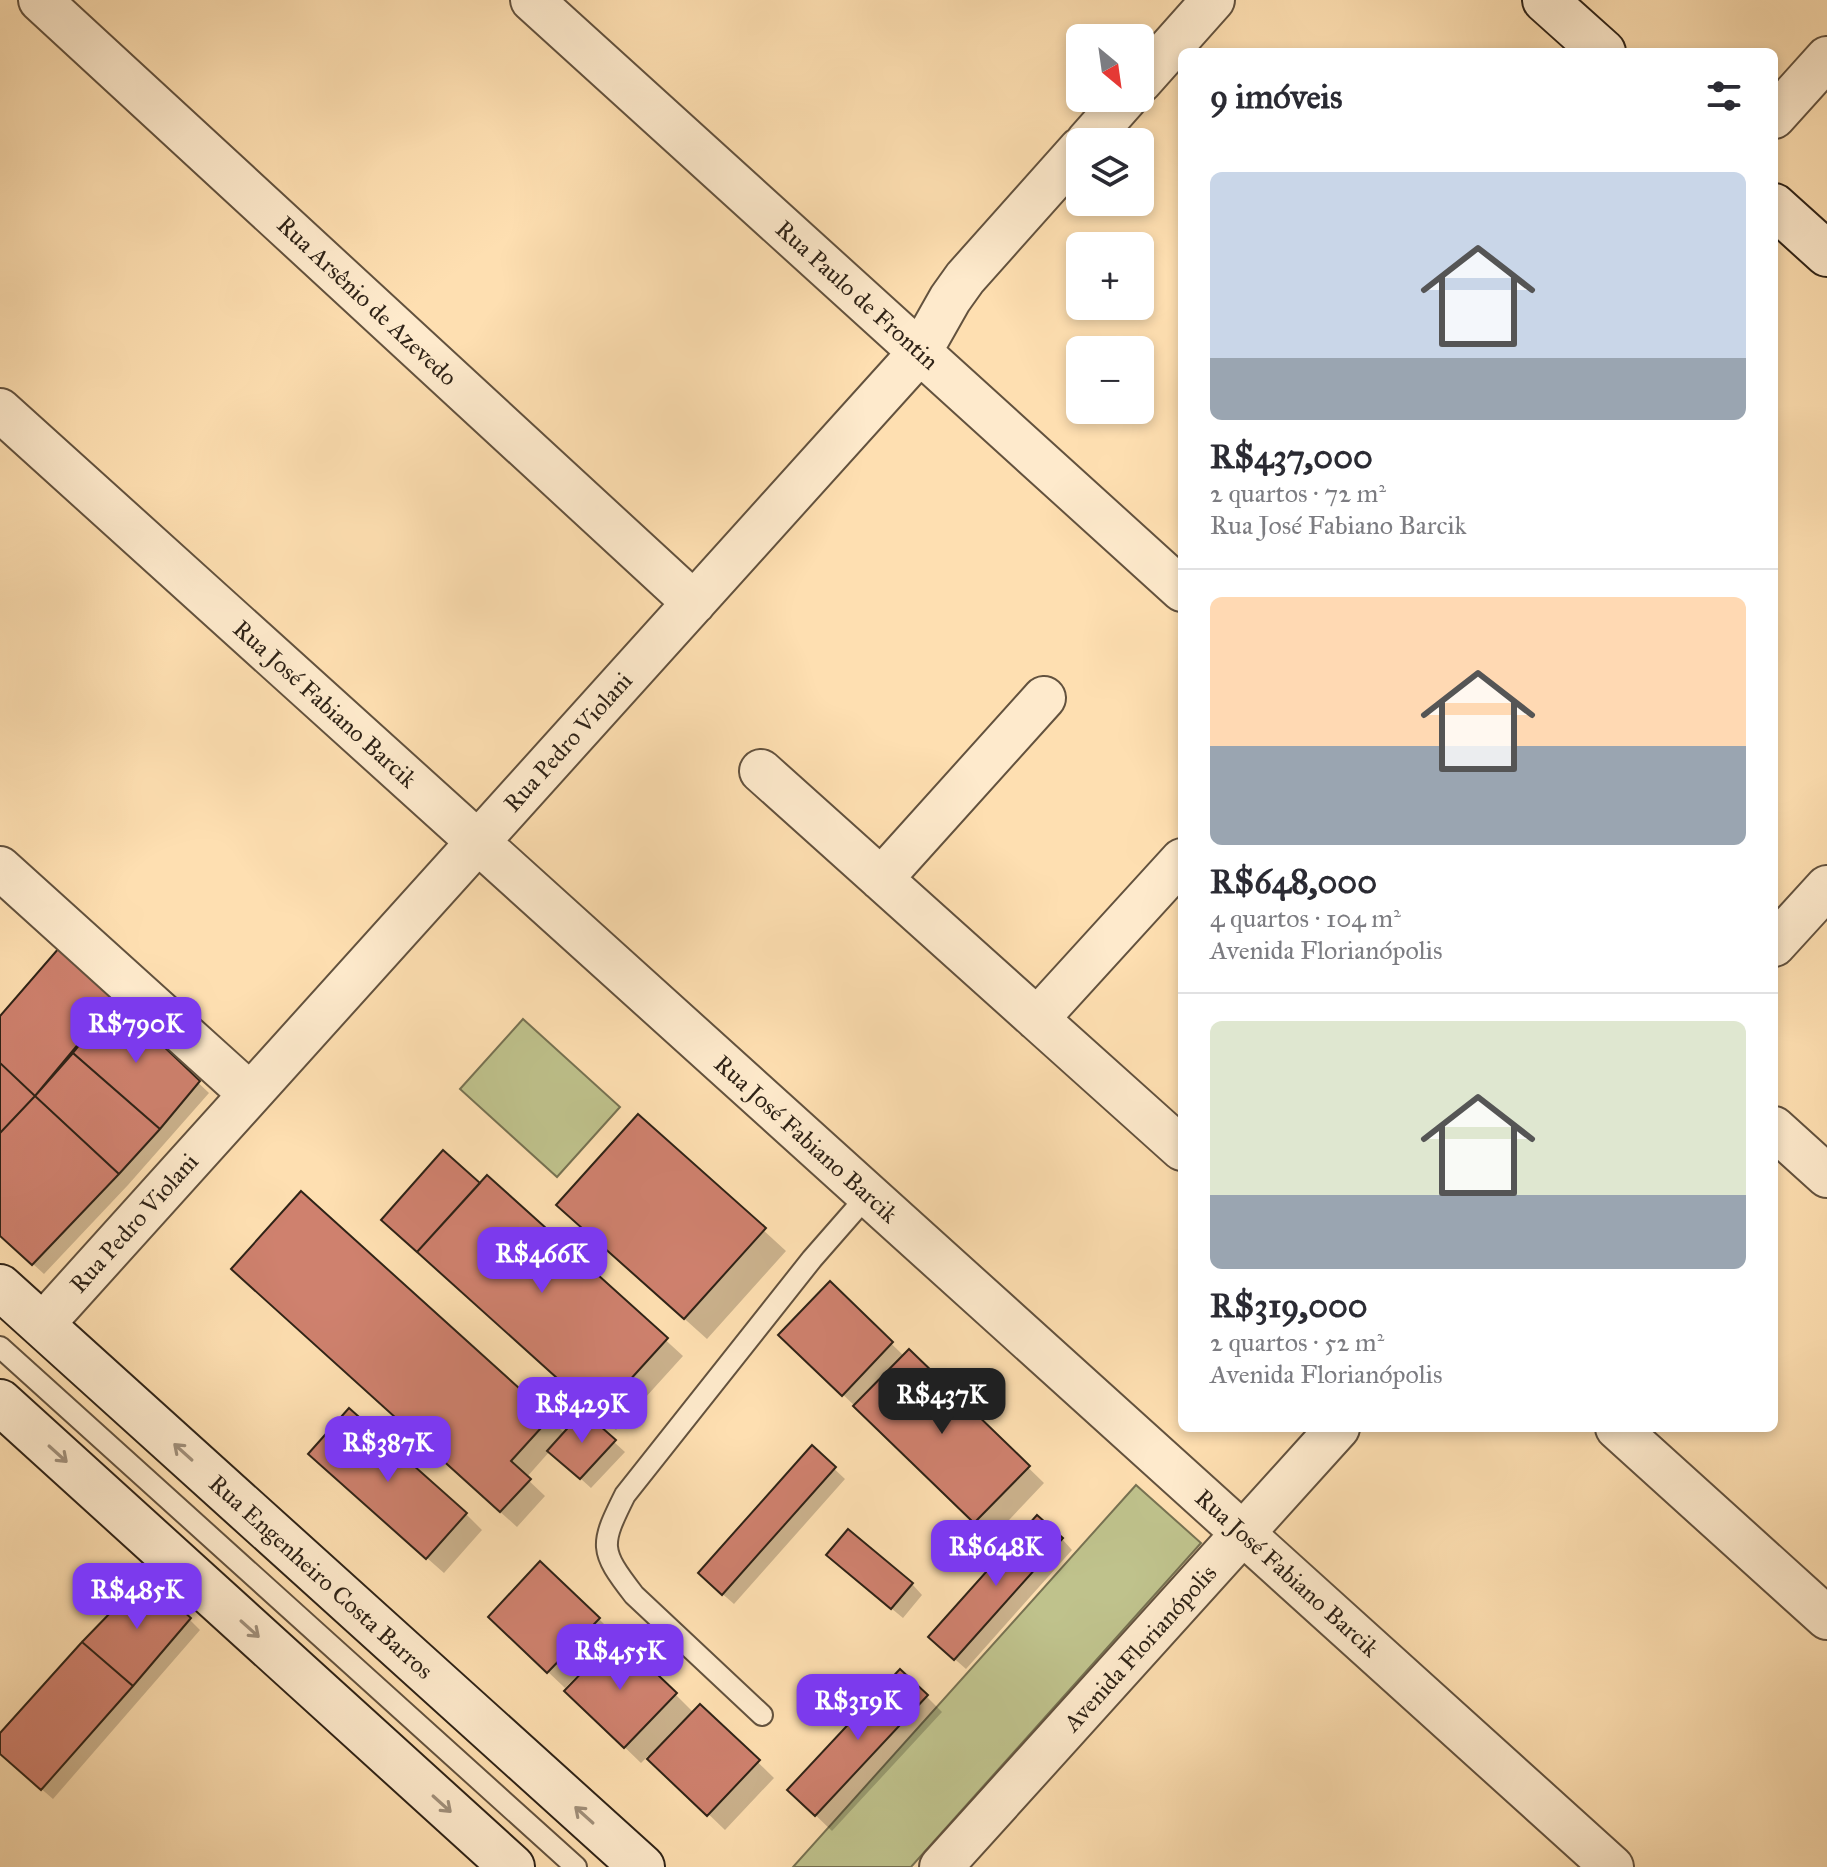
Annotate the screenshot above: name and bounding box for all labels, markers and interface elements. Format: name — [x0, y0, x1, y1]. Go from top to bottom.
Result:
north arrow — [1066, 24, 1154, 112]
map controls — [1066, 24, 1154, 424]
icon: filters — [1702, 74, 1746, 118]
text: 9 imóveis — [1210, 76, 1342, 117]
button: layers — [1066, 128, 1154, 216]
street label: Rua Arsênio de Azevedo — [271, 210, 463, 392]
street label: Rua Paulo de Frontin — [769, 214, 945, 376]
icon: home — [1406, 224, 1550, 368]
button: + — [1066, 232, 1154, 320]
button: − — [1066, 336, 1154, 424]
text: R$437,000 — [1210, 436, 1373, 477]
text: 2 quartos · 72 m² — [1210, 477, 1386, 509]
text: Rua José Fabiano Barcik — [1210, 509, 1467, 541]
street label: Rua José Fabiano Barcik — [227, 614, 424, 795]
icon: home — [1406, 649, 1550, 793]
street label: Rua Pedro Violani — [497, 666, 639, 818]
text: R$648,000 — [1210, 861, 1377, 902]
text: 4 quartos · 104 m² — [1210, 902, 1401, 934]
text: Avenida Florianópolis — [1210, 934, 1442, 966]
pin: R$790K — [71, 997, 201, 1065]
text: R$790K — [88, 1007, 184, 1039]
street label: Rua José Fabiano Barcik — [708, 1049, 905, 1230]
icon: home — [1406, 1073, 1550, 1217]
street label: Rua Pedro Violani — [63, 1147, 205, 1299]
pin: R$466K — [477, 1227, 607, 1295]
text: R$466K — [495, 1237, 589, 1269]
text: R$319,000 — [1210, 1285, 1368, 1326]
text: 2 quartos · 52 m² — [1210, 1326, 1384, 1358]
text: Avenida Florianópolis — [1210, 1358, 1442, 1390]
pin: R$437K — [877, 1368, 1007, 1436]
pin: R$429K — [517, 1377, 647, 1445]
text: R$437K — [896, 1378, 988, 1410]
text: R$429K — [535, 1387, 629, 1419]
pin: R$387K — [323, 1416, 453, 1484]
text: R$387K — [343, 1426, 433, 1458]
one-way arrow — [174, 1444, 194, 1462]
one-way arrow — [47, 1445, 67, 1463]
street label: Rua Engenheiro Costa Barros — [203, 1468, 439, 1686]
street label: Rua José Fabiano Barcik — [1189, 1483, 1386, 1664]
pin: R$648K — [931, 1520, 1061, 1588]
text: R$648K — [949, 1530, 1043, 1562]
street label: Avenida Florianópolis — [1056, 1558, 1223, 1739]
pin: R$485K — [72, 1563, 202, 1631]
text: R$485K — [91, 1573, 183, 1605]
one-way arrow — [239, 1619, 260, 1638]
pin: R$455K — [555, 1624, 685, 1692]
text: R$455K — [575, 1634, 666, 1666]
pin: R$319K — [793, 1674, 923, 1742]
text: R$319K — [815, 1684, 901, 1716]
one-way arrow — [432, 1794, 452, 1812]
one-way arrow — [574, 1805, 594, 1824]

